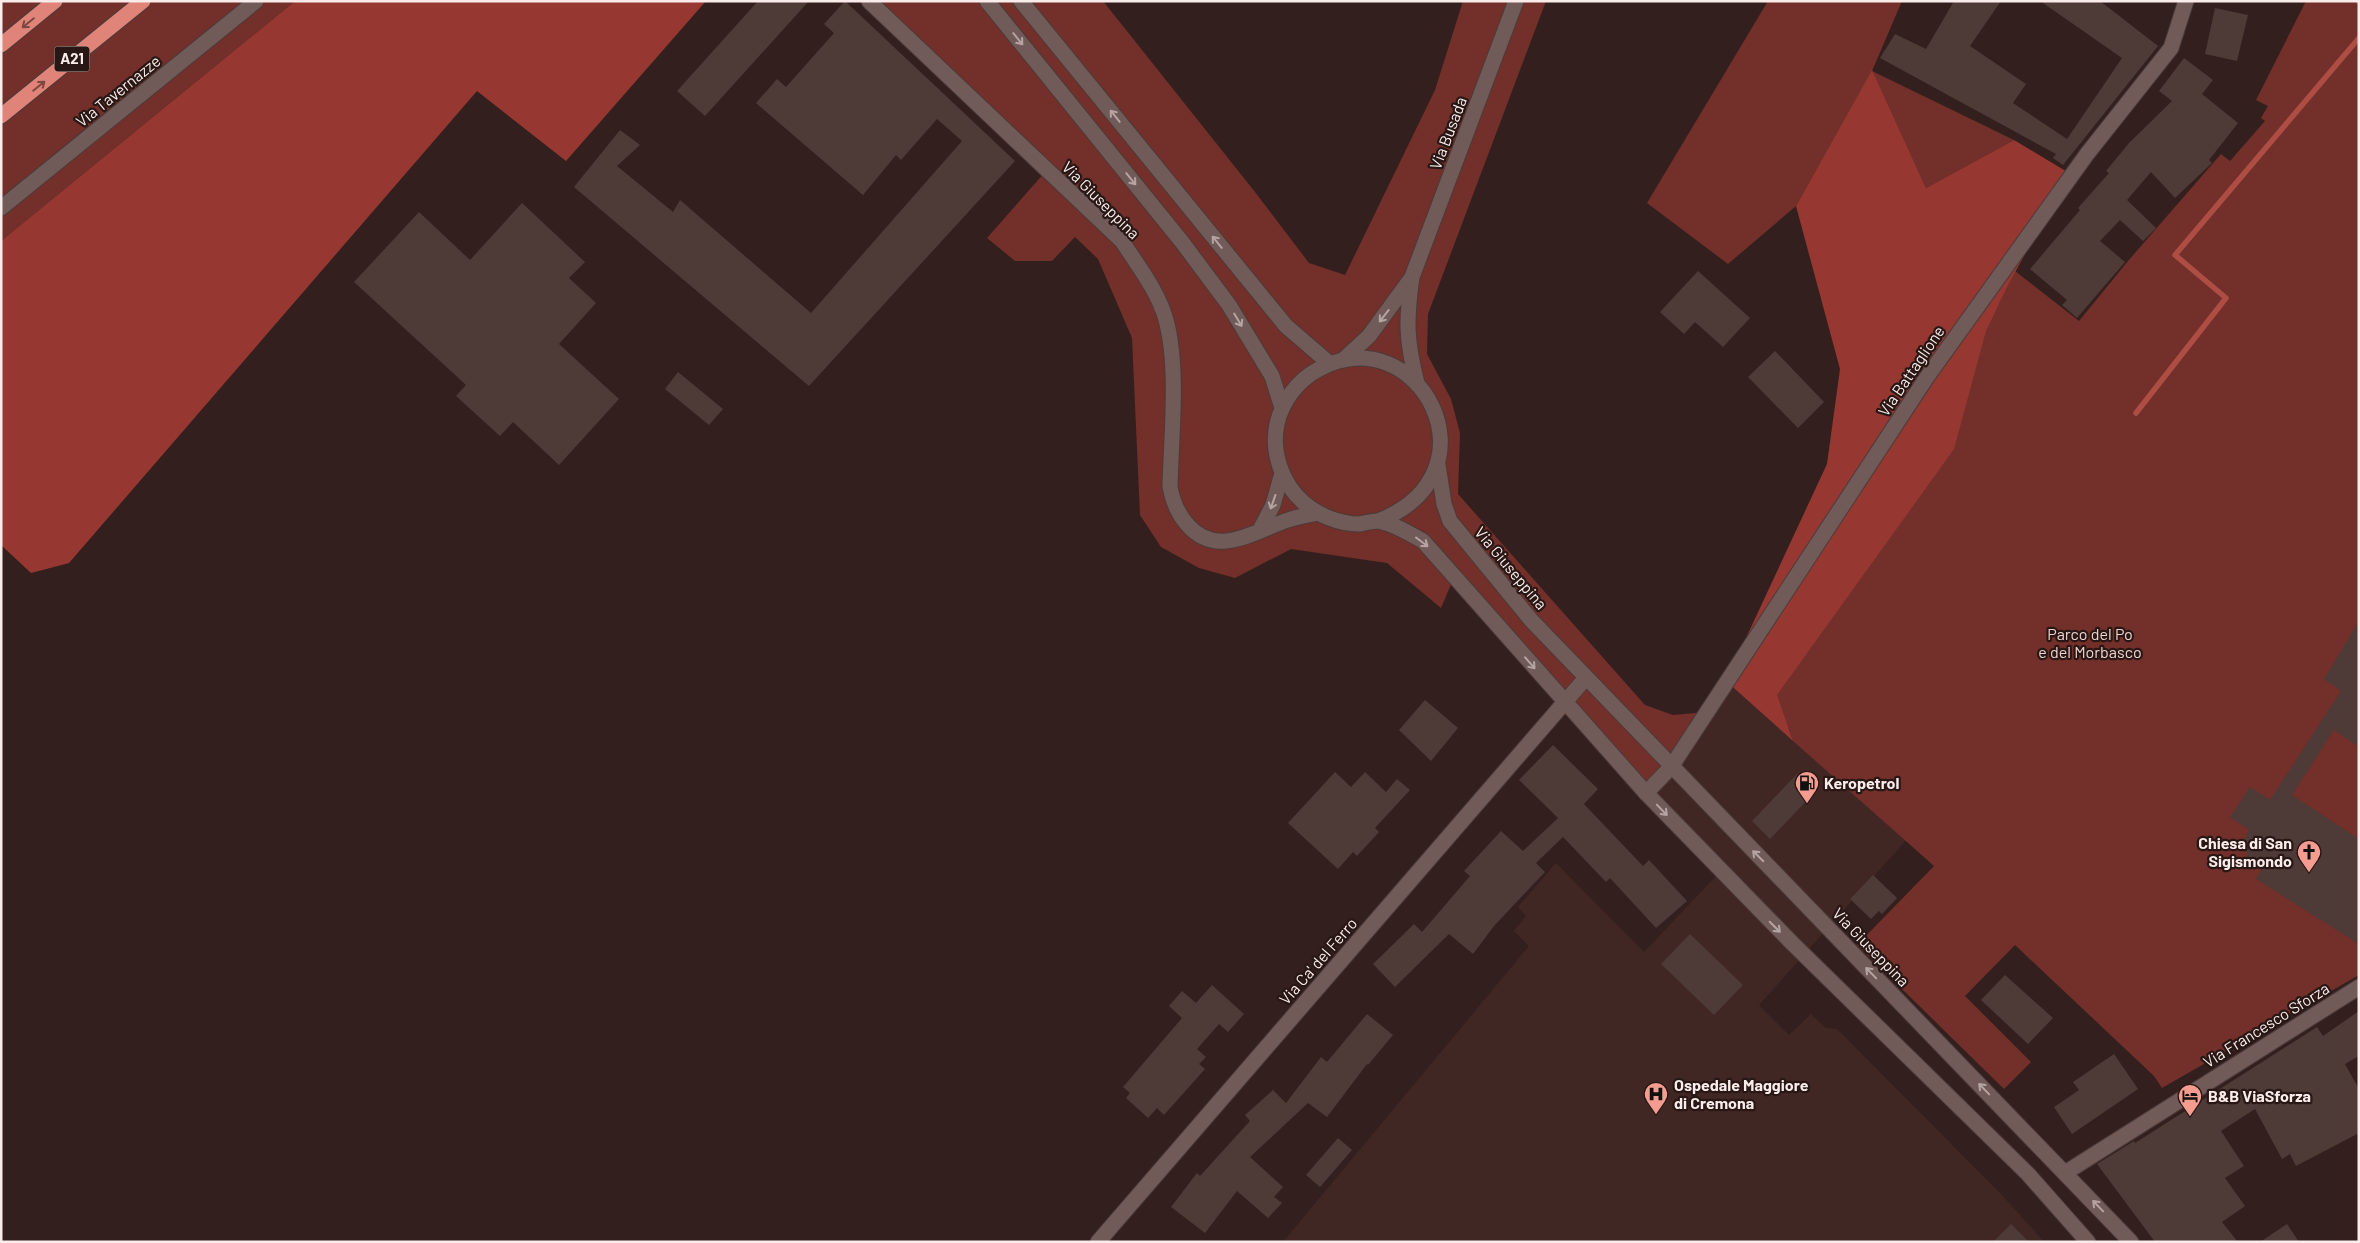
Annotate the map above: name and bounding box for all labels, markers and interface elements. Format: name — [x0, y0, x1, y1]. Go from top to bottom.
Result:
one-way arrow — [22, 18, 35, 29]
one-way arrow — [1012, 32, 1023, 45]
road number: A21 — [54, 46, 90, 72]
street label: Via Tavernazze — [72, 51, 164, 130]
one-way arrow — [32, 80, 45, 91]
street label: Via Busada — [1425, 94, 1470, 172]
one-way arrow — [1109, 110, 1120, 123]
street label: Via Giuseppina — [1059, 157, 1144, 242]
one-way arrow — [1126, 172, 1137, 185]
one-way arrow — [1212, 236, 1223, 249]
one-way arrow — [1379, 310, 1390, 323]
one-way arrow — [1234, 313, 1244, 327]
street label: Via Battaglione — [1873, 322, 1948, 419]
one-way arrow — [1268, 494, 1277, 510]
street label: Via Giuseppina — [1471, 522, 1551, 613]
one-way arrow — [1415, 537, 1429, 547]
park label: Parco del Po e del Morbasco — [2038, 624, 2142, 661]
one-way arrow — [1524, 657, 1536, 670]
fuel station icon: Keropetrol — [1794, 770, 1820, 804]
place label: Keropetrol — [1824, 773, 1900, 792]
one-way arrow — [1656, 804, 1668, 816]
place label: Chiesa di San Sigismondo — [2198, 833, 2292, 870]
church icon: Chiesa di San Sigismondo — [2296, 839, 2322, 873]
one-way arrow — [1752, 850, 1764, 862]
street label: Via Giuseppina — [1829, 903, 1914, 990]
street label: Via Ca' del Ferro — [1275, 913, 1361, 1008]
one-way arrow — [1769, 920, 1781, 932]
one-way arrow — [1865, 966, 1877, 979]
street label: Via Francesco Sforza — [2199, 978, 2332, 1071]
place label: Ospedale Maggiore di Cremona — [1674, 1075, 1809, 1112]
hospital icon: Ospedale Maggiore di Cremona — [1643, 1081, 1669, 1115]
hotel icon: B&B ViaSforza — [2177, 1083, 2203, 1117]
one-way arrow — [1979, 1084, 1991, 1096]
place label: B&B ViaSforza — [2208, 1086, 2311, 1105]
one-way arrow — [2091, 1200, 2104, 1212]

